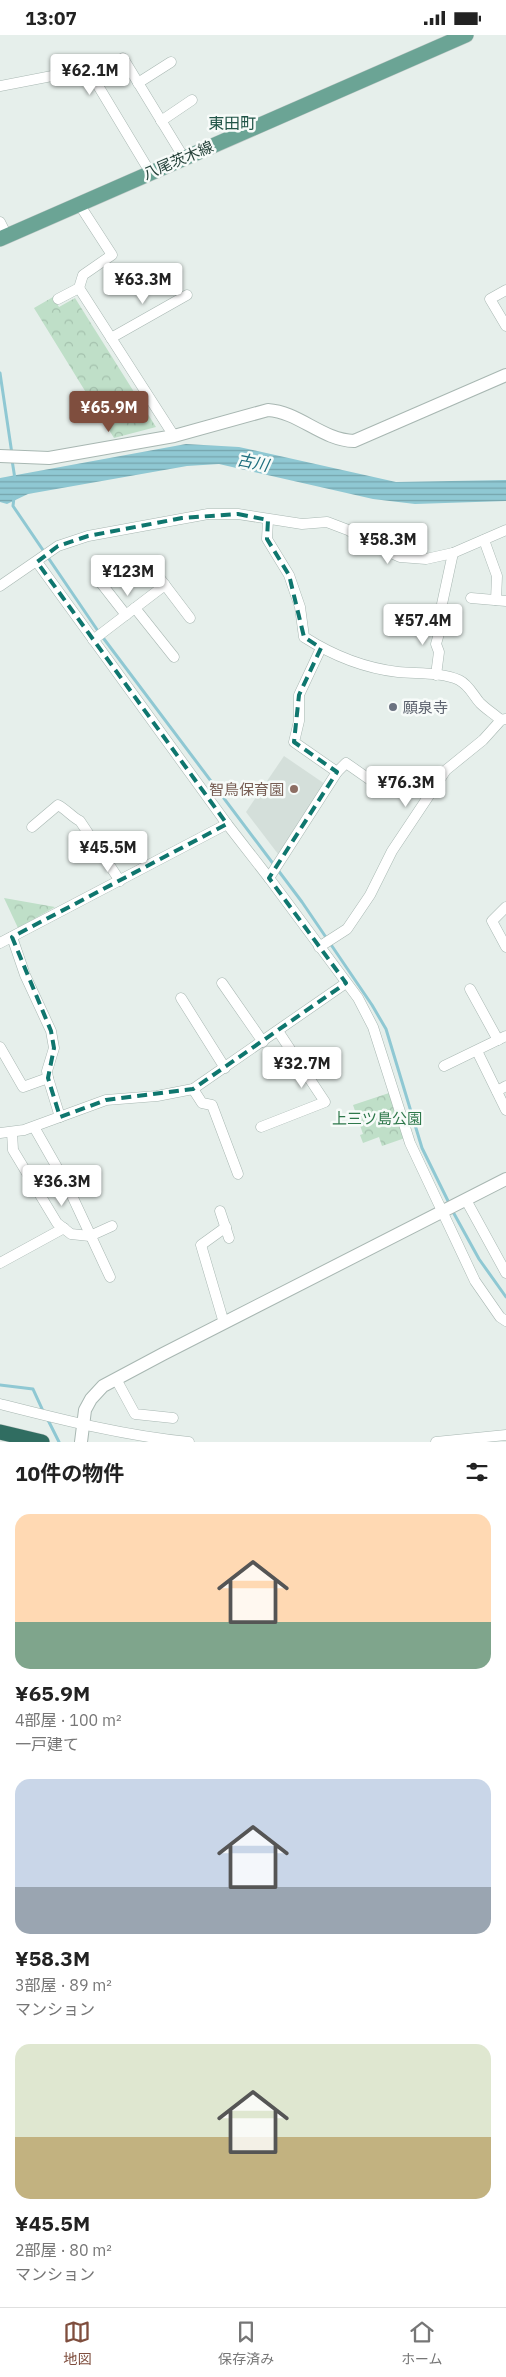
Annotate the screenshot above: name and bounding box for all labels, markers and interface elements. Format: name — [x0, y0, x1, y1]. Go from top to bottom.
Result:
text: 13:07 — [25, 6, 77, 30]
pin: ¥62.1M — [49, 53, 131, 96]
text: ¥62.1M — [61, 60, 119, 80]
district label: 東田町 — [208, 113, 256, 133]
street label: 八尾茨木線 — [140, 137, 216, 183]
pin: ¥63.3M — [102, 263, 184, 305]
text: ¥63.3M — [114, 269, 172, 289]
pin: ¥65.9M — [68, 391, 150, 433]
text: ¥65.9M — [80, 397, 138, 417]
water label: 古川 — [235, 449, 273, 475]
pin: ¥58.3M — [347, 523, 429, 565]
text: ¥58.3M — [359, 529, 417, 549]
pin: ¥123M — [93, 555, 163, 597]
text: ¥123M — [102, 561, 154, 581]
pin: ¥57.4M — [382, 603, 464, 646]
text: ¥57.4M — [394, 610, 452, 630]
place label: 願泉寺 — [403, 698, 448, 717]
marker: 願泉寺 — [387, 701, 399, 713]
pin: ¥76.3M — [365, 765, 447, 808]
text: ¥76.3M — [377, 772, 435, 792]
place label: 智鳥保育園 — [209, 780, 284, 799]
marker: 智鳥保育園 — [288, 783, 300, 795]
pin: ¥45.5M — [67, 831, 149, 873]
text: ¥45.5M — [79, 837, 137, 857]
pin: ¥32.7M — [261, 1047, 343, 1089]
text: ¥32.7M — [273, 1053, 331, 1073]
park label: 上三ツ島公園 — [332, 1109, 422, 1128]
pin: ¥36.3M — [21, 1165, 103, 1207]
text: ¥36.3M — [33, 1171, 91, 1191]
icon: filters — [463, 1458, 491, 1486]
text: 10件の物件 — [15, 1459, 124, 1487]
icon: home — [208, 1547, 298, 1637]
text: ¥65.9M — [15, 1679, 90, 1707]
text: 4部屋 · 100 m² — [15, 1710, 121, 1730]
text: 一戸建て — [15, 1734, 79, 1754]
icon: home — [208, 1812, 298, 1902]
text: ¥58.3M — [15, 1944, 90, 1972]
text: 3部屋 · 89 m² — [15, 1975, 112, 1995]
text: マンション — [15, 1999, 95, 2019]
icon: home — [208, 2077, 298, 2167]
text: ¥45.5M — [15, 2209, 90, 2237]
text: 2部屋 · 80 m² — [15, 2240, 112, 2260]
text: マンション — [15, 2264, 95, 2284]
tab: 地図 — [63, 2318, 91, 2368]
tab: 保存済み — [218, 2318, 274, 2368]
tab: ホーム — [401, 2318, 443, 2368]

